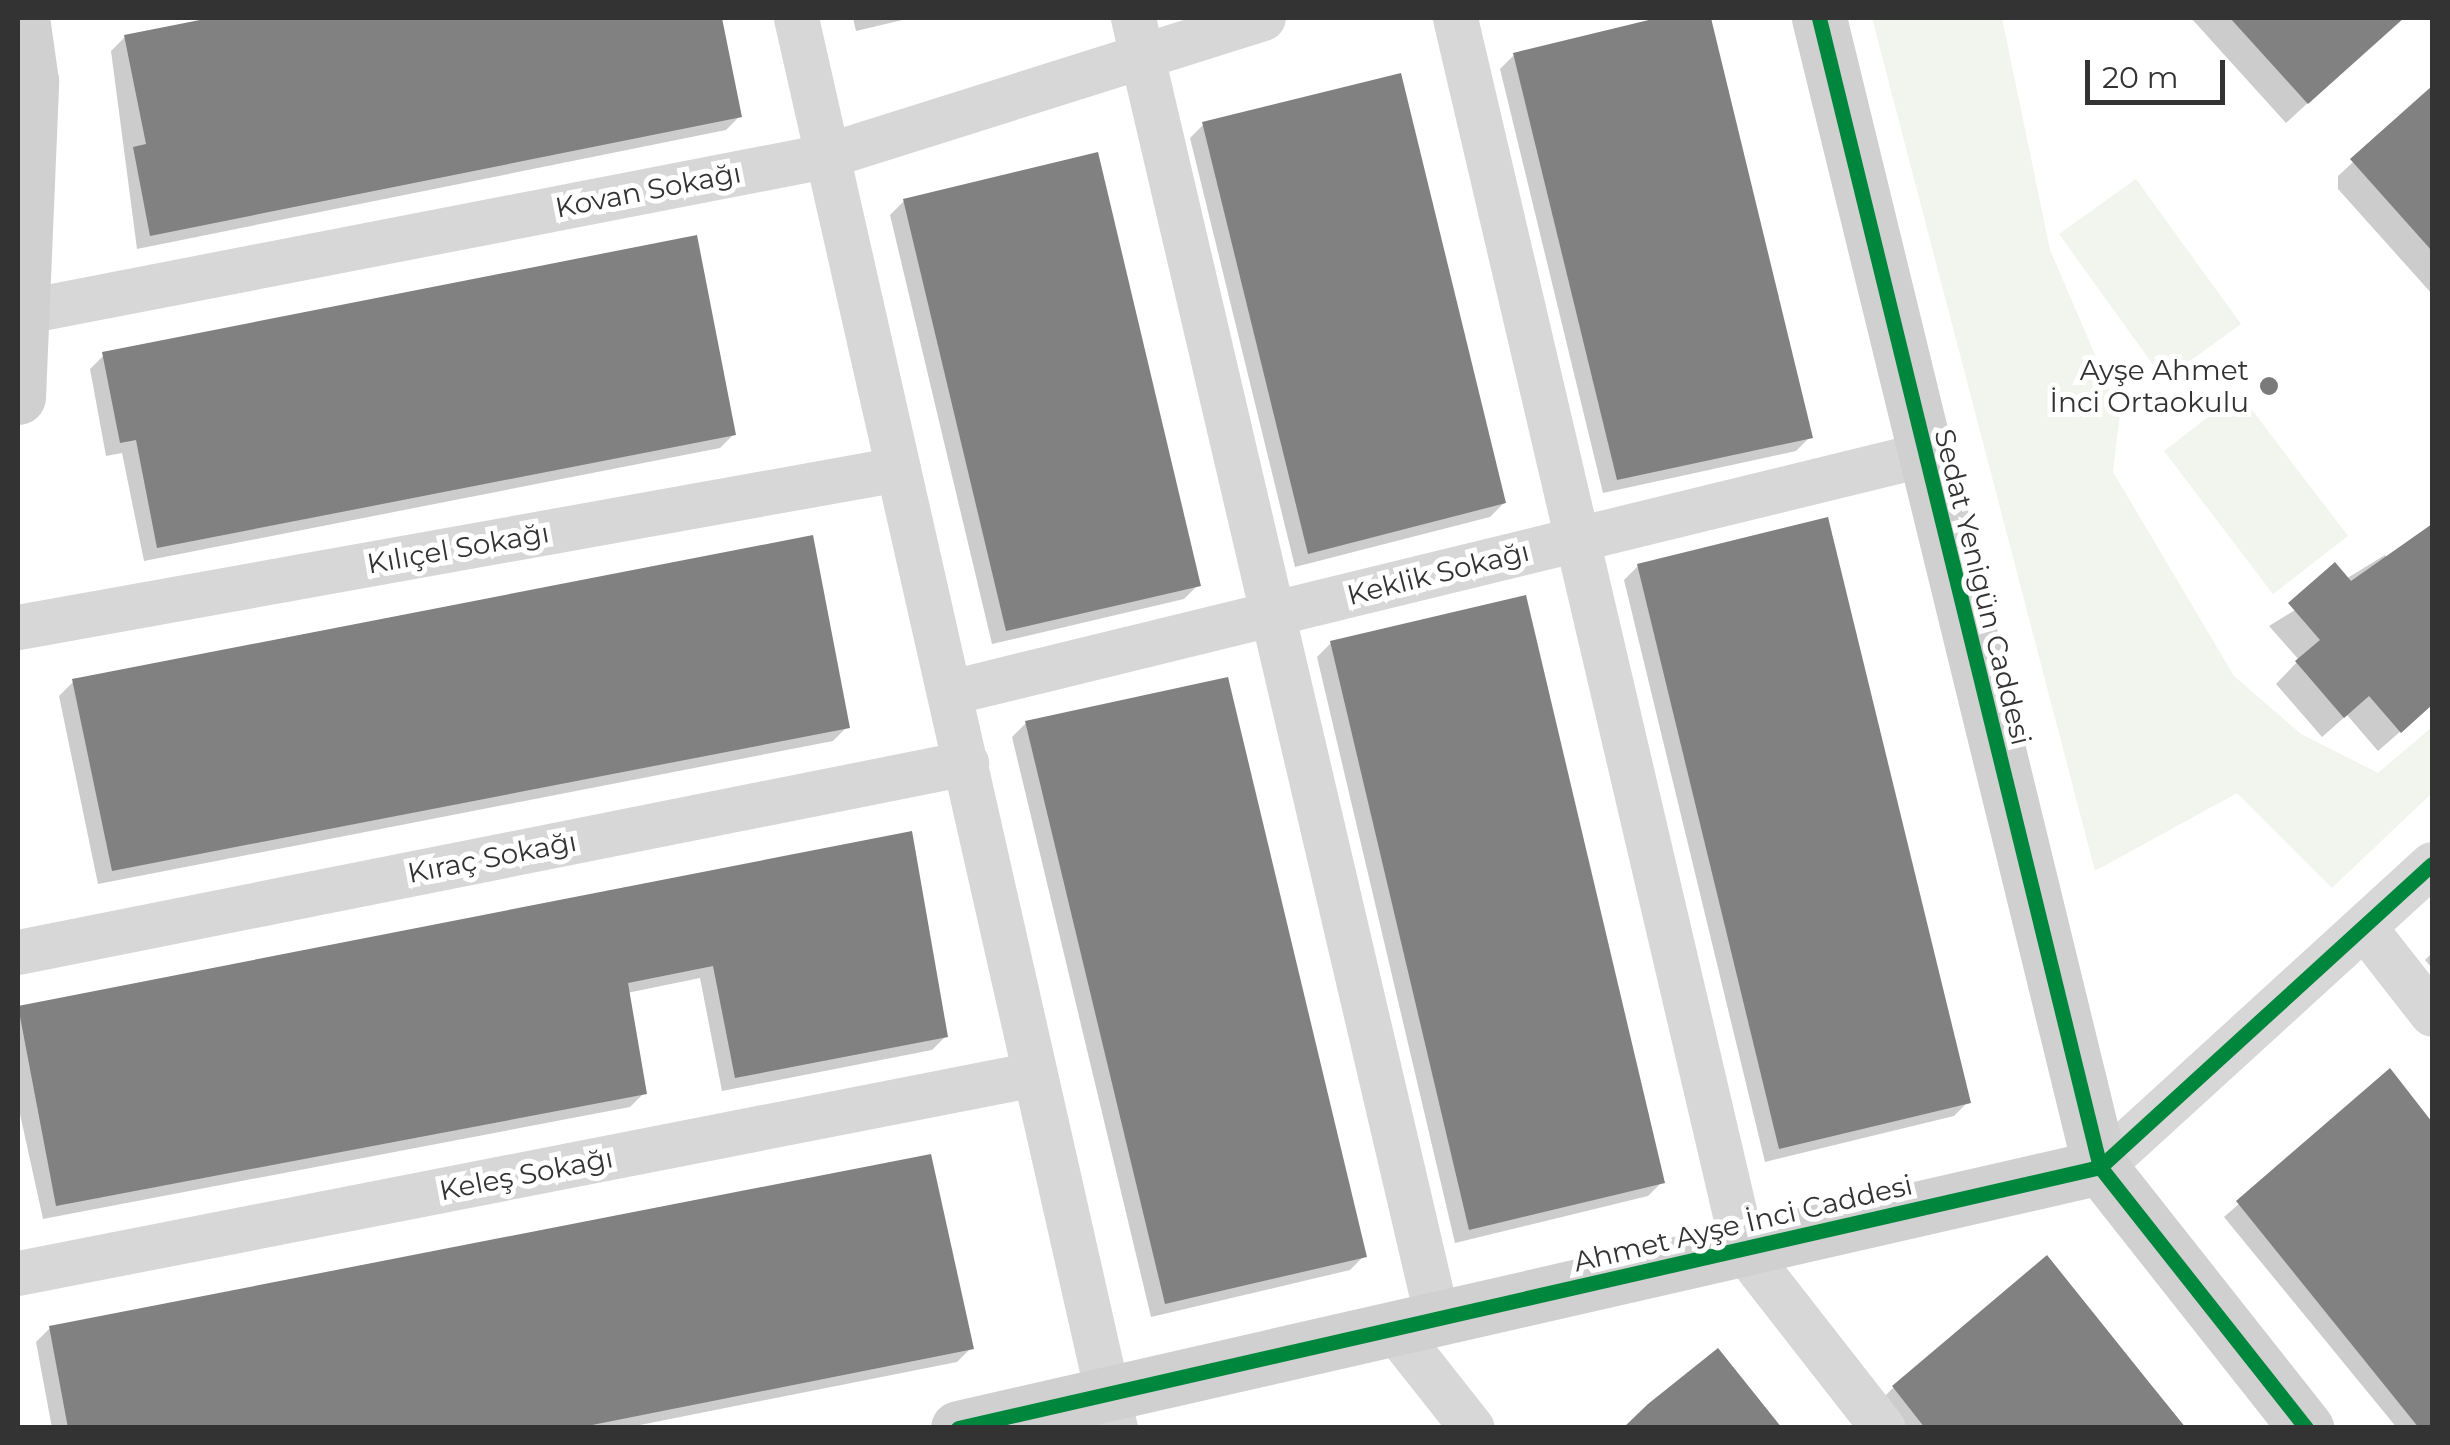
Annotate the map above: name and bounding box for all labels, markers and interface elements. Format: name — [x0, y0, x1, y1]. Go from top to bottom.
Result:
scale bar — [2090, 40, 2230, 102]
text: 20 m — [2102, 59, 2179, 96]
street label: Kovan Sokağı — [552, 156, 744, 224]
place label: Ayşe Ahmet İnci Ortaokulu — [2050, 353, 2249, 419]
marker: Ayşe Ahmet İnci Ortaokulu — [2258, 375, 2280, 397]
street label: Sedat Yenigün Caddesi — [1927, 426, 2039, 748]
street label: Kılıçel Sokağı — [364, 515, 552, 581]
street label: Keklik Sokağı — [1343, 534, 1533, 612]
street label: Kıraç Sokağı — [405, 824, 579, 890]
street label: Keleş Sokağı — [436, 1141, 616, 1207]
street label: Ahmet Ayşe İnci Caddesi — [1570, 1168, 1916, 1278]

